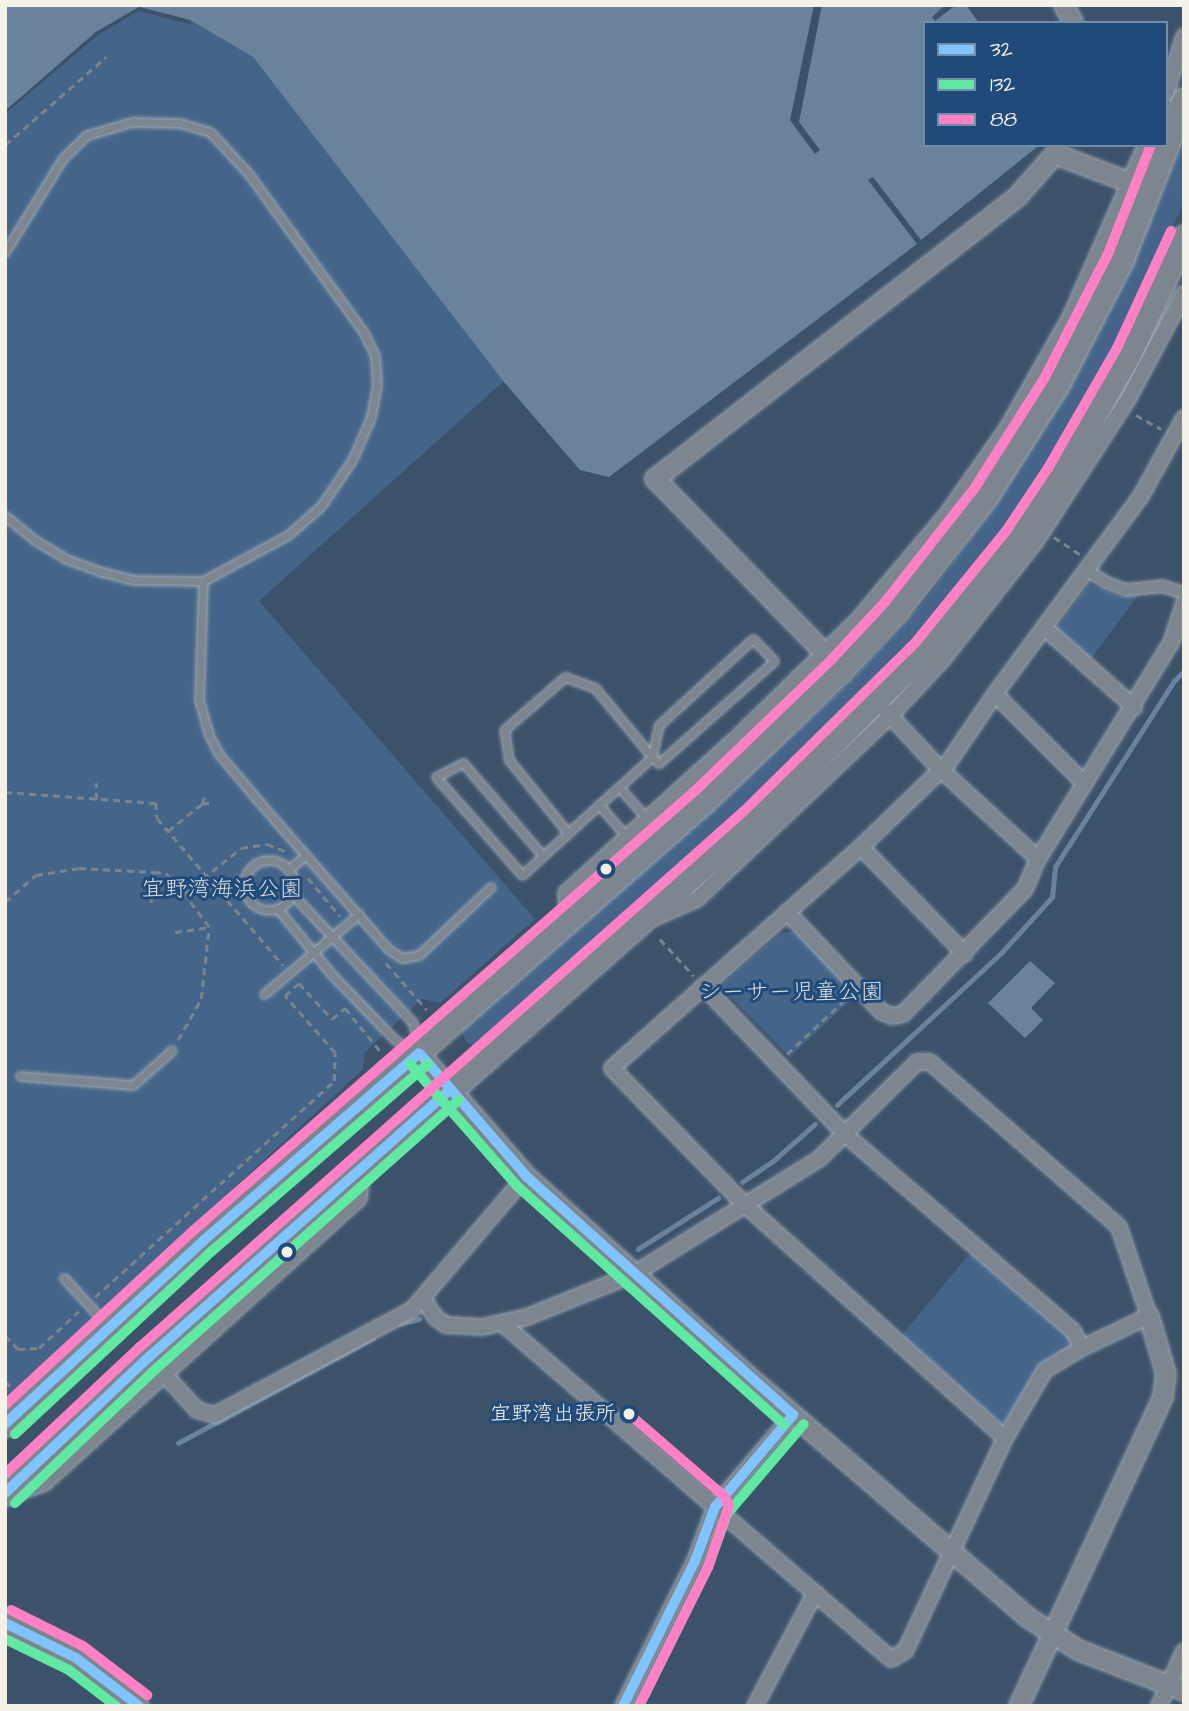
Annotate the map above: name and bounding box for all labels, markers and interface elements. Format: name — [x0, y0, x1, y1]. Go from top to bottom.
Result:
legend — [923, 21, 1168, 147]
text: 32 — [990, 35, 1013, 64]
text: 132 — [990, 70, 1015, 99]
text: 88 — [990, 105, 1017, 134]
unlabelled marker — [599, 862, 613, 876]
park label: 宜野湾海浜公園 — [142, 875, 302, 903]
park label: シーサー児童公園 — [699, 978, 883, 1006]
unlabelled marker — [280, 1245, 294, 1259]
place label: 宜野湾出張所 — [490, 1401, 616, 1427]
marker: 宜野湾出張所 — [622, 1407, 636, 1421]

